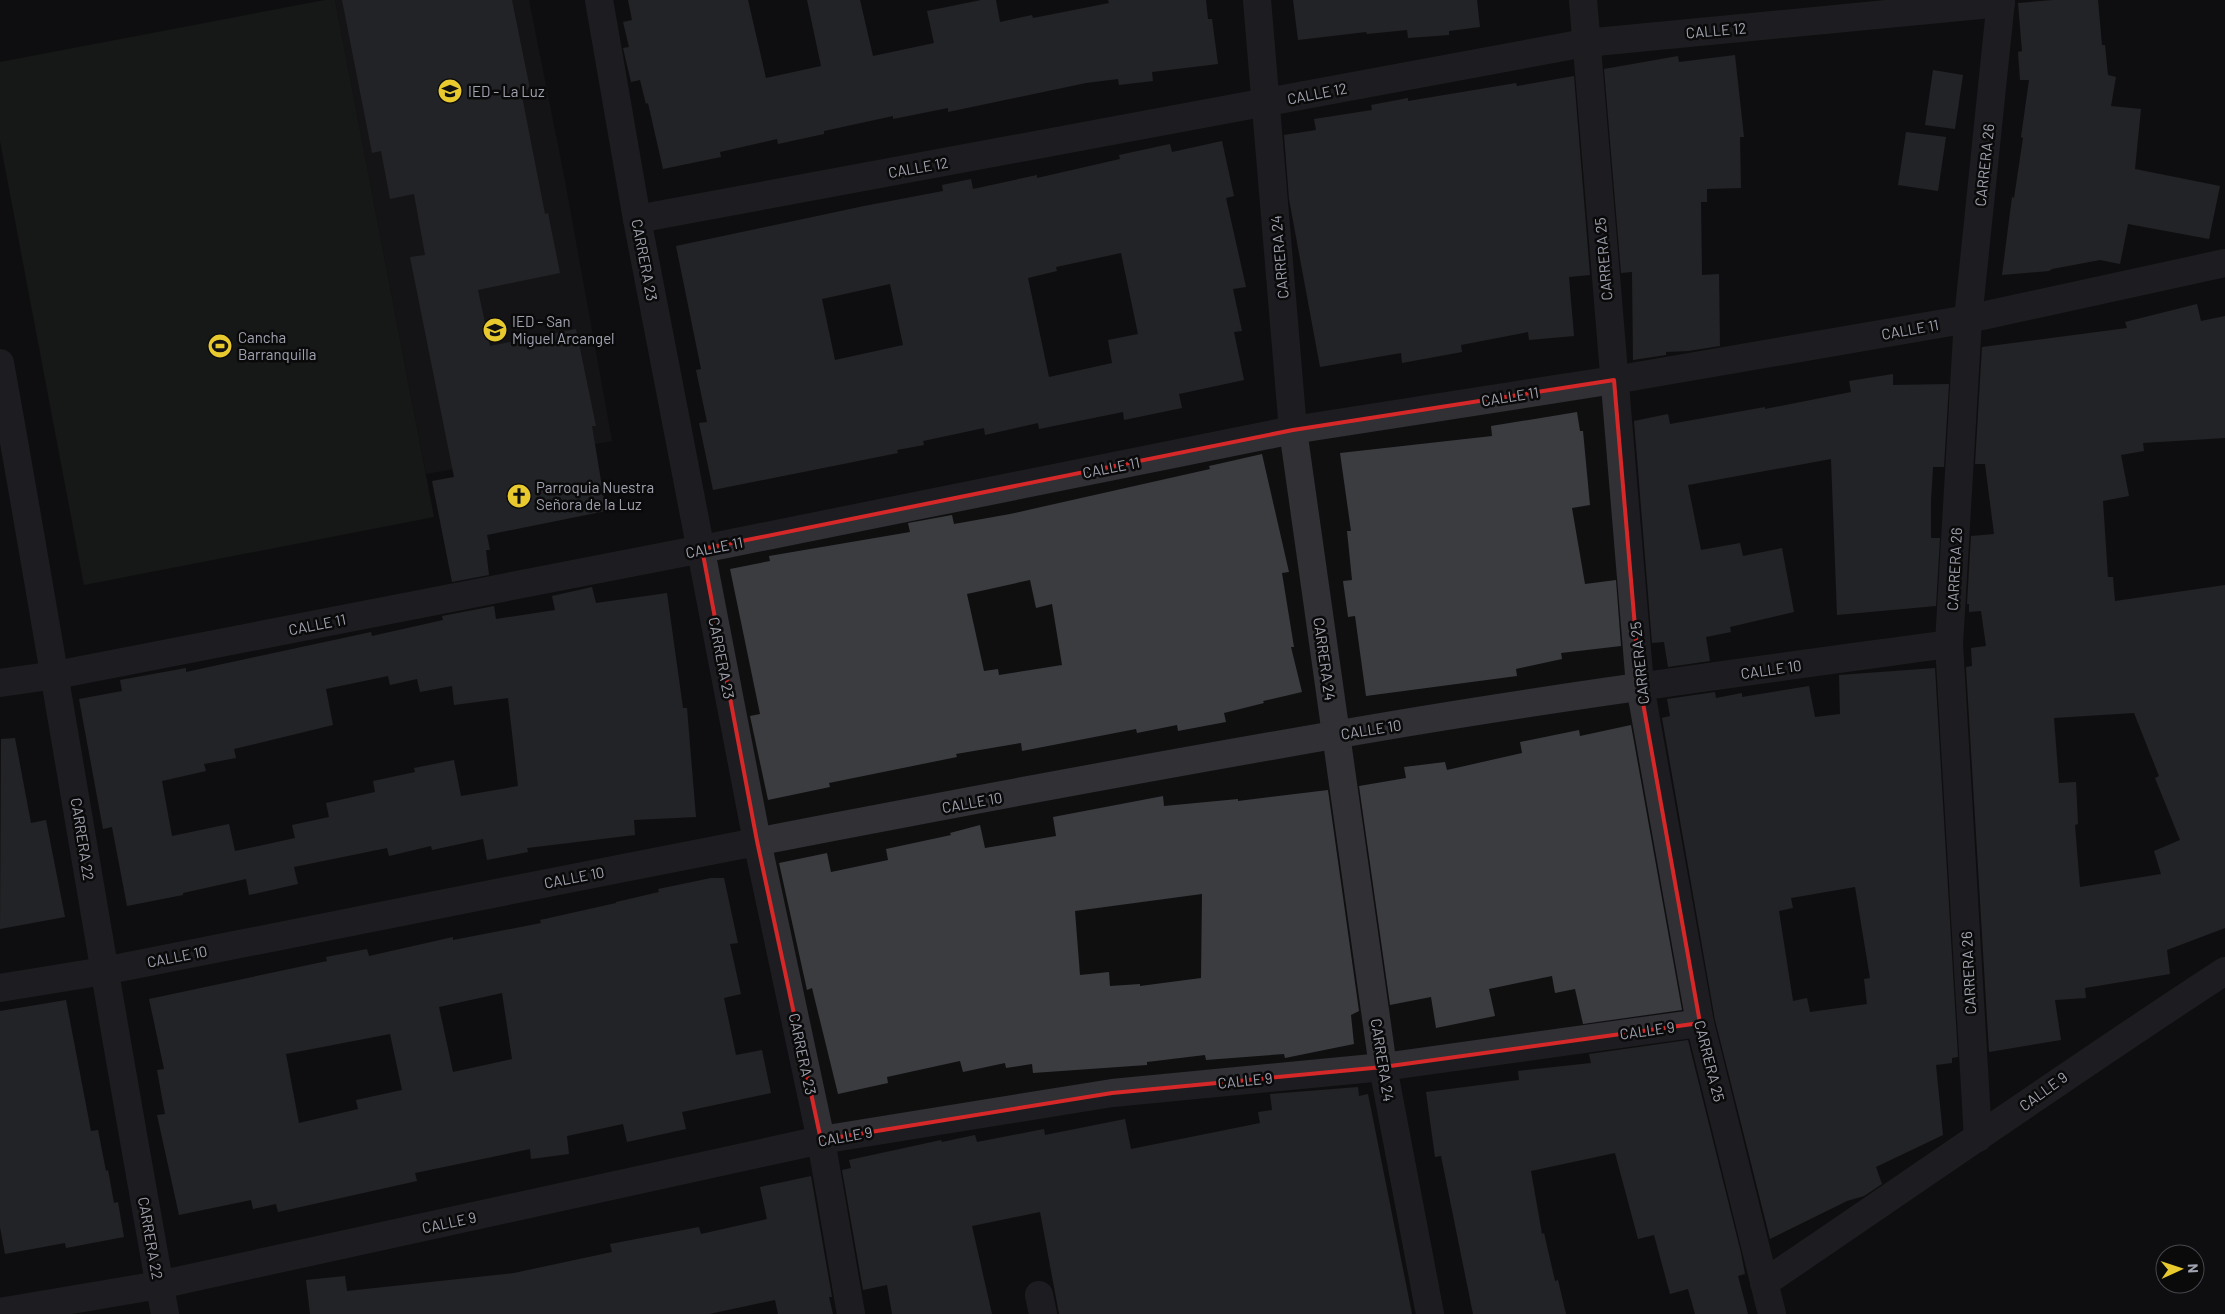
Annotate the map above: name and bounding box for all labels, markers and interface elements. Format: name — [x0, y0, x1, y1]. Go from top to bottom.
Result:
street label: CALLE 12 — [1685, 18, 1747, 42]
school or university icon: IED - La Luz — [437, 78, 463, 104]
street label: CALLE 12 — [1286, 78, 1348, 108]
place label: IED - La Luz — [468, 82, 545, 100]
street label: CARRERA 26 — [1971, 123, 1997, 207]
street label: CALLE 12 — [887, 153, 949, 181]
street label: CARRERA 24 — [1266, 214, 1292, 300]
street label: CARRERA 23 — [628, 217, 662, 303]
street label: CARRERA 25 — [1590, 217, 1616, 301]
place label: IED - San Miguel Arcangel — [512, 312, 615, 347]
street label: CALLE 11 — [1880, 315, 1940, 343]
school or university icon: IED - San Miguel Arcangel — [482, 317, 508, 343]
place label: Cancha Barranquilla — [238, 328, 316, 363]
sports icon: Cancha Barranquilla — [207, 333, 233, 359]
street label: CALLE 11 — [1480, 383, 1540, 409]
street label: CALLE 11 — [1081, 453, 1141, 481]
place label: Parroquia Nuestra Señora de la Luz — [536, 478, 654, 513]
church icon: Parroquia Nuestra Señora de la Luz — [506, 483, 532, 509]
street label: CARRERA 26 — [1943, 527, 1965, 611]
street label: CALLE 11 — [684, 533, 744, 561]
street label: CALLE 11 — [287, 610, 347, 638]
street label: CARRERA 23 — [705, 615, 739, 701]
street label: CARRERA 24 — [1310, 616, 1340, 702]
street label: CARRERA 25 — [1626, 621, 1652, 705]
street label: CALLE 10 — [1740, 656, 1802, 682]
street label: CALLE 10 — [1339, 715, 1403, 743]
street label: CALLE 10 — [940, 788, 1004, 816]
street label: CARRERA 22 — [68, 796, 98, 882]
street label: CALLE 10 — [542, 862, 606, 892]
street label: CARRERA 26 — [1957, 931, 1979, 1015]
street label: CALLE 10 — [145, 941, 209, 971]
street label: CARRERA 23 — [786, 1011, 820, 1097]
street label: CARRERA 24 — [1368, 1017, 1398, 1103]
street label: CALLE 9 — [1618, 1017, 1676, 1043]
street label: CARRERA 25 — [1691, 1018, 1729, 1104]
street label: CALLE 9 — [1217, 1068, 1273, 1092]
street label: CALLE 9 — [2015, 1068, 2071, 1114]
street label: CALLE 9 — [816, 1122, 874, 1150]
street label: CARRERA 22 — [135, 1195, 167, 1281]
street label: CALLE 9 — [420, 1207, 478, 1237]
north arrow — [2155, 1244, 2205, 1294]
text: N — [2185, 1263, 2202, 1273]

